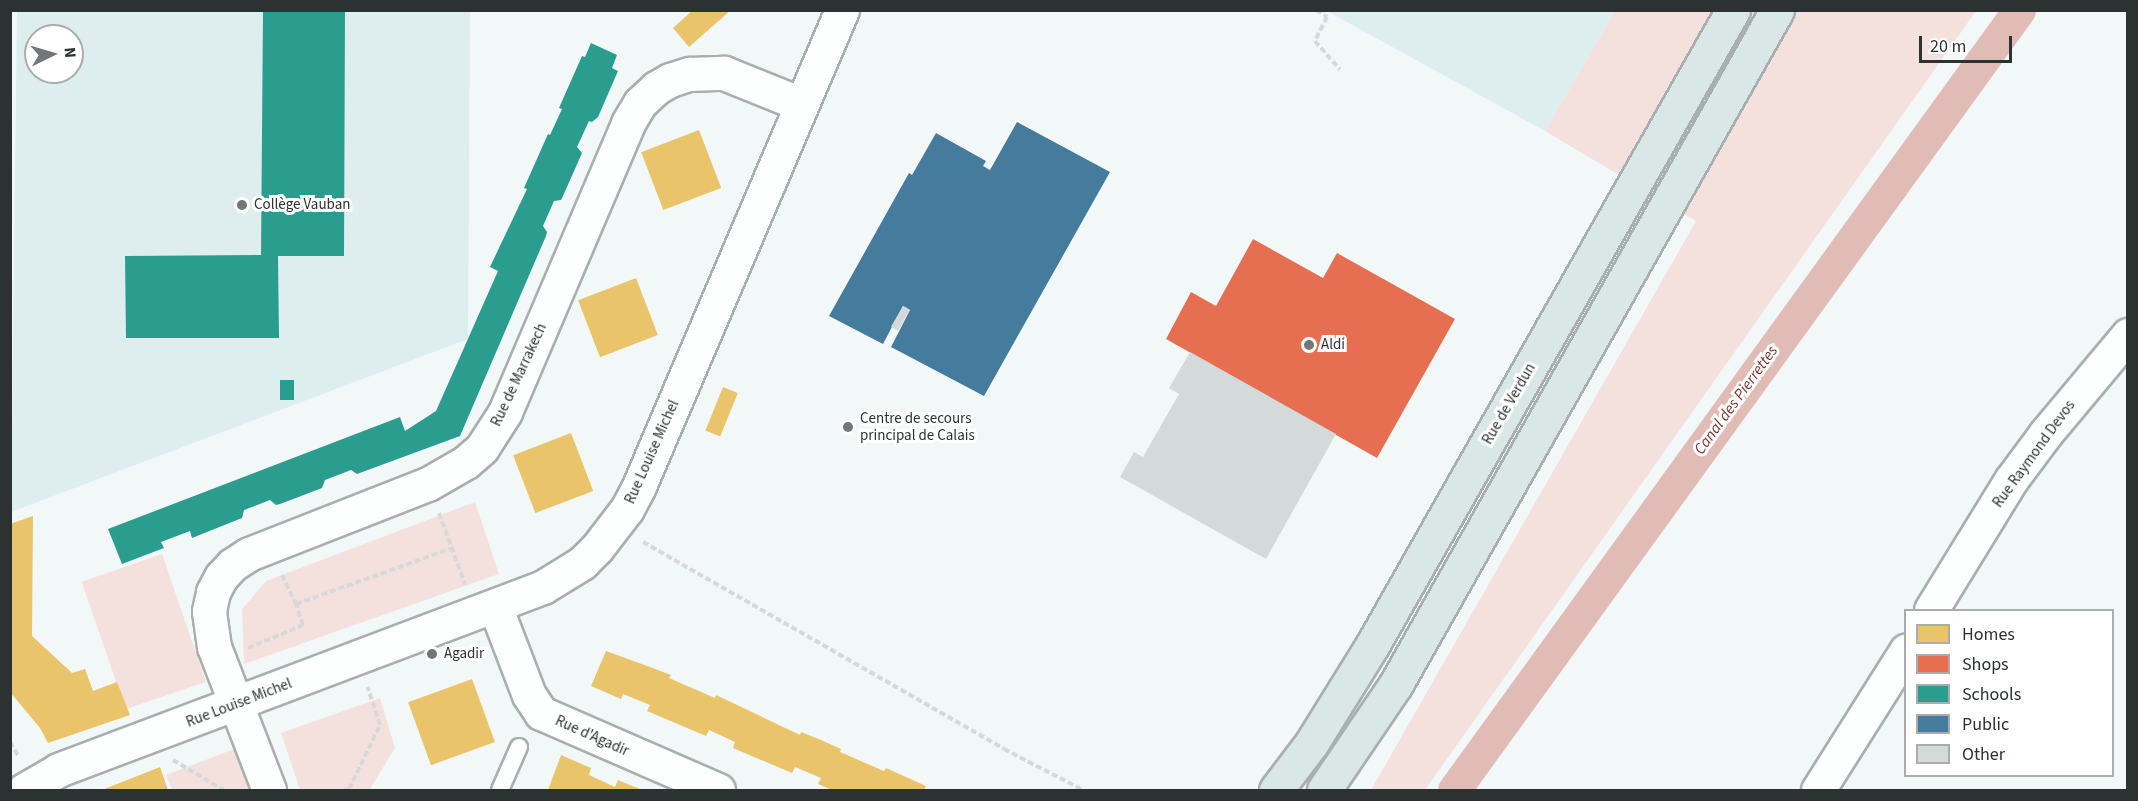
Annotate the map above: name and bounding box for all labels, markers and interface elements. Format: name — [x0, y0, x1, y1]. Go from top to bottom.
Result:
north arrow — [24, 24, 84, 84]
scale bar — [1922, 24, 2015, 62]
text: 20 m — [1930, 34, 1966, 59]
text: N — [59, 46, 81, 59]
place label: Collège Vauban — [254, 196, 350, 214]
marker: Collège Vauban — [235, 198, 249, 212]
street label: Rue de Marrakech — [487, 321, 551, 429]
place label: Aldi — [1321, 336, 1345, 354]
marker: Aldi — [1302, 338, 1316, 352]
water label: Canal des Pierrettes — [1690, 342, 1782, 458]
street label: Rue de Verdun — [1479, 360, 1539, 448]
street label: Rue Louise Michel — [621, 397, 683, 507]
street label: Rue Raymond Devos — [1989, 397, 2079, 511]
place label: Centre de secours principal de Calais — [860, 409, 975, 444]
marker: Centre de secours principal de Calais — [841, 420, 855, 434]
legend — [1904, 609, 2114, 777]
text: Homes — [1962, 622, 2015, 647]
place label: Agadir — [444, 645, 484, 663]
marker: Agadir — [425, 647, 439, 661]
text: Shops — [1962, 652, 2009, 677]
street label: Rue Louise Michel — [184, 675, 294, 731]
text: Schools — [1962, 682, 2021, 707]
street label: Rue d'Agadir — [552, 712, 632, 760]
text: Public — [1962, 712, 2009, 737]
text: Other — [1962, 742, 2005, 767]

